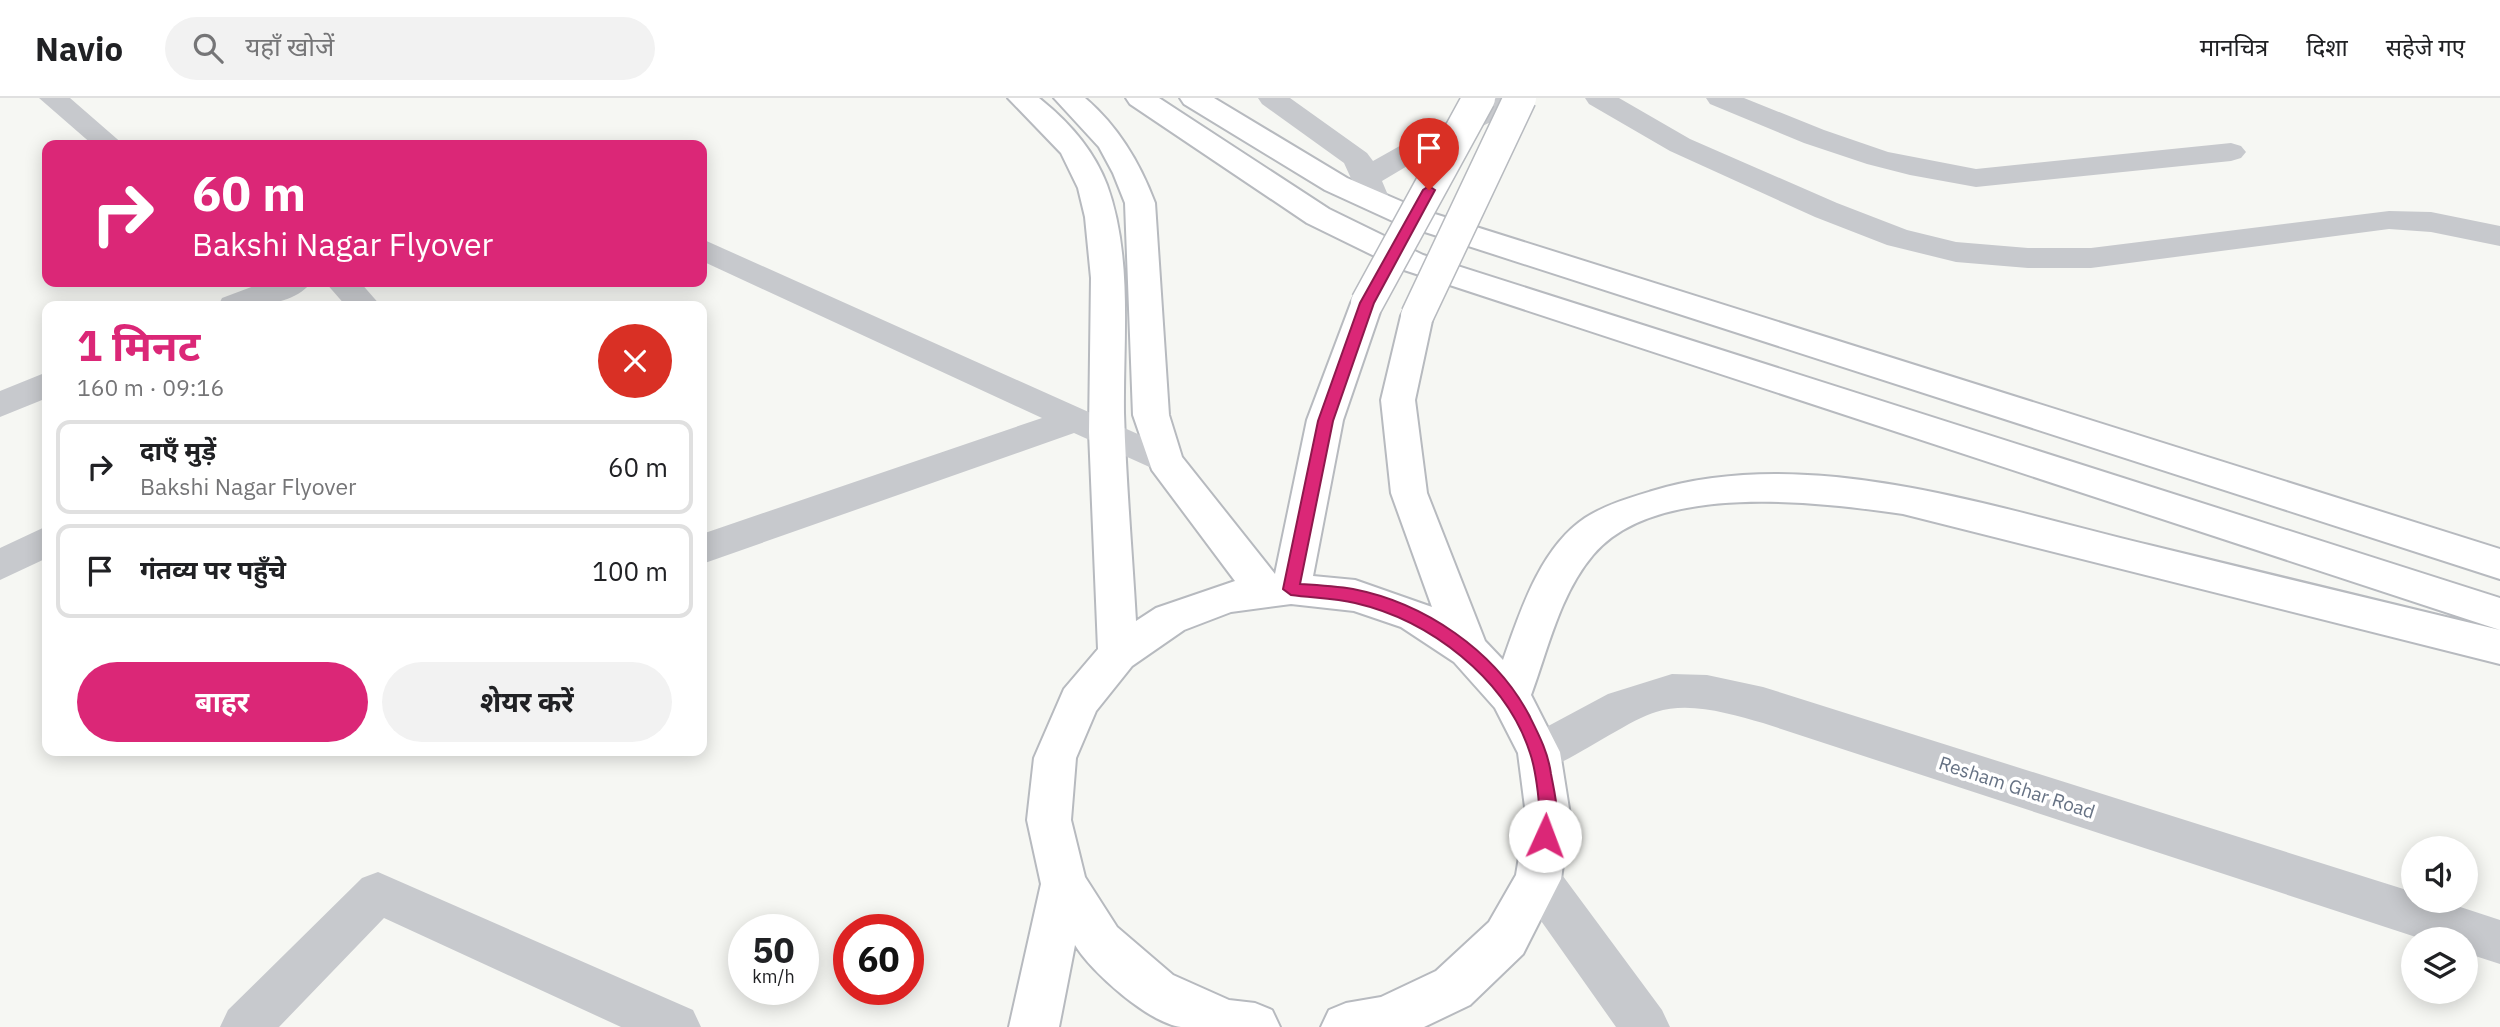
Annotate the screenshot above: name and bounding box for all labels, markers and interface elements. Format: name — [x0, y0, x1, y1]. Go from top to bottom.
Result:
search box — [165, 17, 655, 80]
text: Navio — [35, 27, 123, 70]
icon: search — [189, 29, 227, 67]
text: यहाँ खोजें — [245, 29, 334, 63]
text: मानचित्र — [2200, 31, 2268, 63]
text: दिशा — [2306, 31, 2348, 63]
text: सहेजे गए — [2386, 31, 2465, 63]
pin — [1399, 118, 1459, 190]
icon: arrive — [1410, 129, 1448, 167]
text: 60 m — [192, 161, 306, 224]
icon: right — [77, 168, 168, 259]
text: Bakshi Nagar Flyover — [192, 223, 493, 265]
text: 1 मिनट — [77, 318, 200, 373]
button: close — [598, 324, 672, 398]
text: 160 m · 09:16 — [77, 372, 224, 402]
text: दाएँ मुड़ें — [140, 433, 216, 467]
icon: right — [81, 448, 119, 486]
text: 60 m — [608, 450, 668, 484]
text: Bakshi Nagar Flyover — [140, 471, 357, 501]
icon: arrive — [81, 552, 119, 590]
text: गंतव्य पर पहुँचे — [140, 552, 286, 586]
text: 100 m — [592, 554, 668, 588]
button: बाहर — [77, 662, 368, 742]
button: शेयर करें — [382, 662, 672, 742]
street label: Resham Ghar Road — [1936, 750, 2098, 824]
position arrow — [1508, 799, 1582, 873]
map controls — [2401, 836, 2478, 1004]
button: sound — [2401, 836, 2478, 913]
speed limit sign: 60 — [833, 914, 924, 1005]
text: 50 — [752, 927, 795, 973]
button: layers — [2401, 927, 2478, 1004]
text: km/h — [752, 965, 795, 988]

